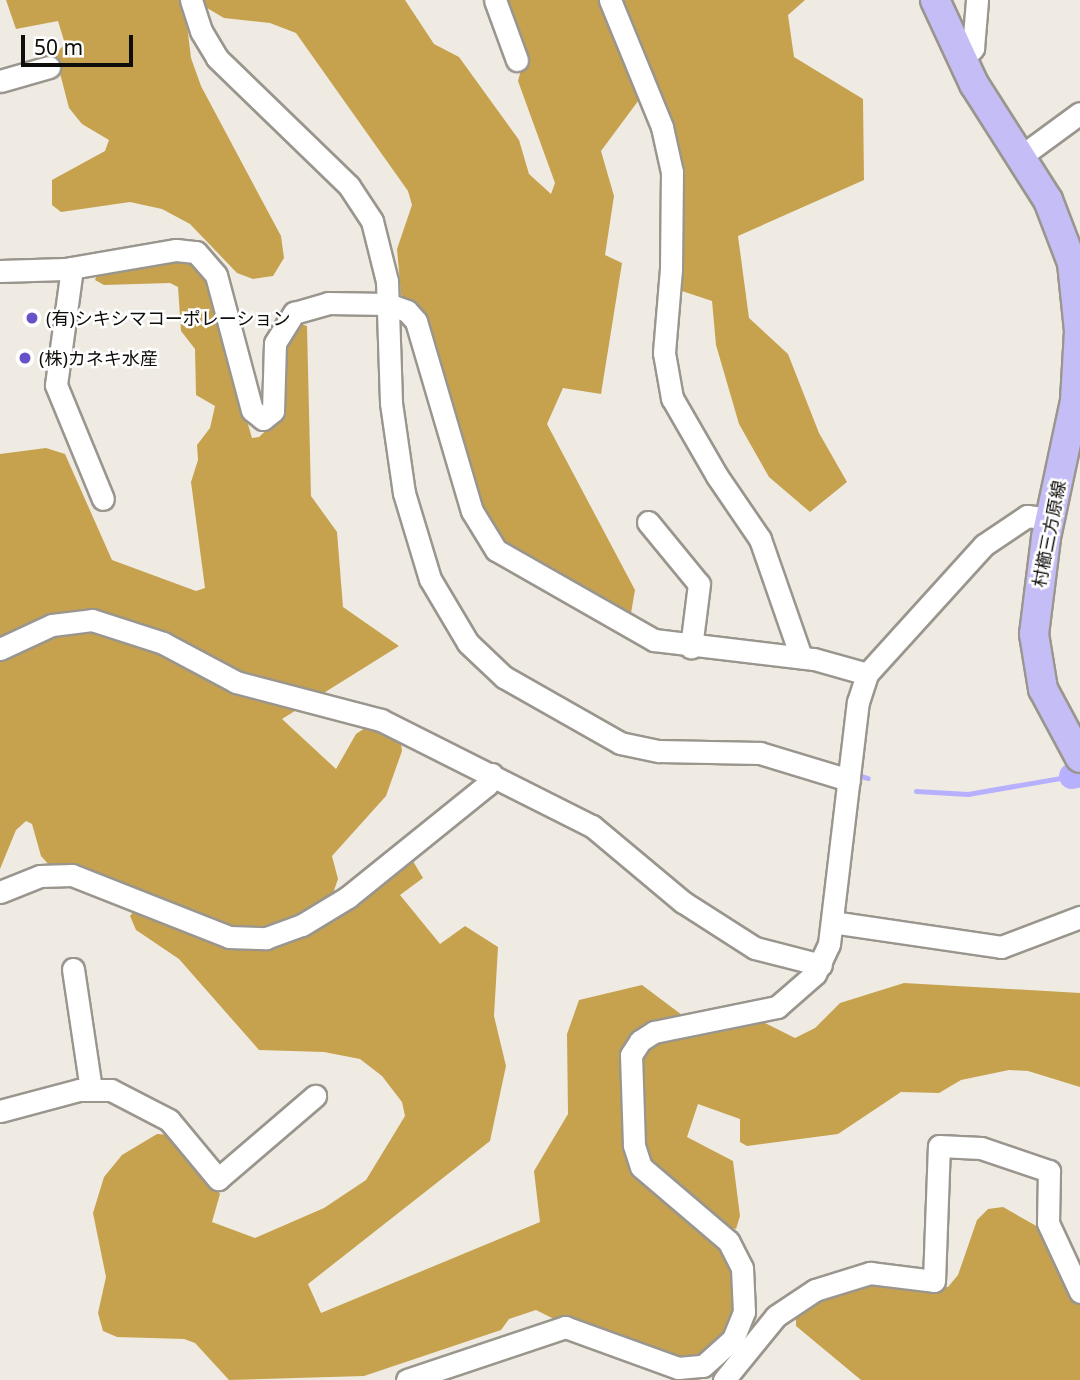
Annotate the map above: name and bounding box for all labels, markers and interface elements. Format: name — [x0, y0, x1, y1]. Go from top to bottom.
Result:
scale bar — [24, 21, 136, 65]
text: 50 m — [34, 33, 83, 61]
place label: (有)シキシマコーポレーション — [46, 307, 291, 329]
marker: (有)シキシマコーポレーション — [24, 310, 40, 326]
place label: (株)カネキ水産 — [39, 347, 158, 369]
marker: (株)カネキ水産 — [17, 350, 33, 366]
street label: 村櫛三方原線 — [1028, 479, 1070, 589]

